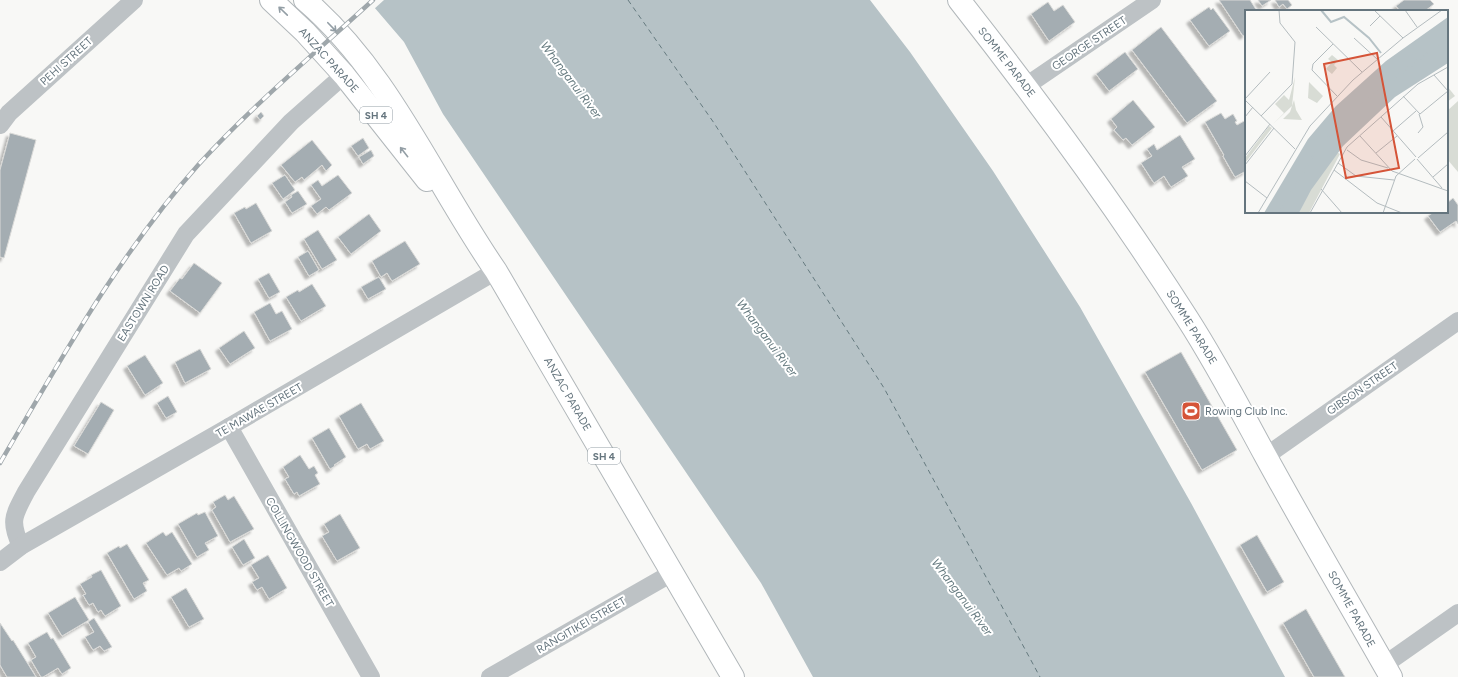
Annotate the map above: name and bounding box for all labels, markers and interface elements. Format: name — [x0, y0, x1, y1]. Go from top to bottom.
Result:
one-way arrow — [278, 6, 288, 16]
inset map — [1245, 10, 1448, 213]
street label: GEORGE STREET — [1050, 14, 1129, 73]
one-way arrow — [327, 22, 337, 32]
street label: ANZAC PARADE — [296, 25, 361, 96]
street label: SOMME PARADE — [975, 25, 1038, 100]
street label: PEHI STREET — [38, 35, 95, 88]
water label: Whanganui River — [538, 39, 605, 122]
road number: SH 4 — [360, 107, 392, 123]
one-way arrow — [400, 147, 409, 158]
street label: EASTOWN ROAD — [115, 262, 172, 344]
street label: SOMME PARADE — [1163, 288, 1220, 367]
water label: Whanganui River — [734, 297, 801, 380]
street label: ANZAC PARADE — [541, 355, 594, 433]
street label: GIBSON STREET — [1324, 359, 1400, 418]
street label: TE MAWAE STREET — [214, 380, 305, 440]
sports icon: Rowing Club Inc. — [1180, 400, 1202, 422]
place label: Rowing Club Inc. — [1205, 405, 1288, 418]
road number: SH 4 — [588, 448, 620, 464]
street label: COLLINGWOOD STREET — [263, 495, 336, 609]
water label: Whanganui River — [929, 556, 996, 639]
street label: SOMME PARADE — [1325, 569, 1378, 650]
street label: RANGITIKEI STREET — [534, 595, 628, 656]

